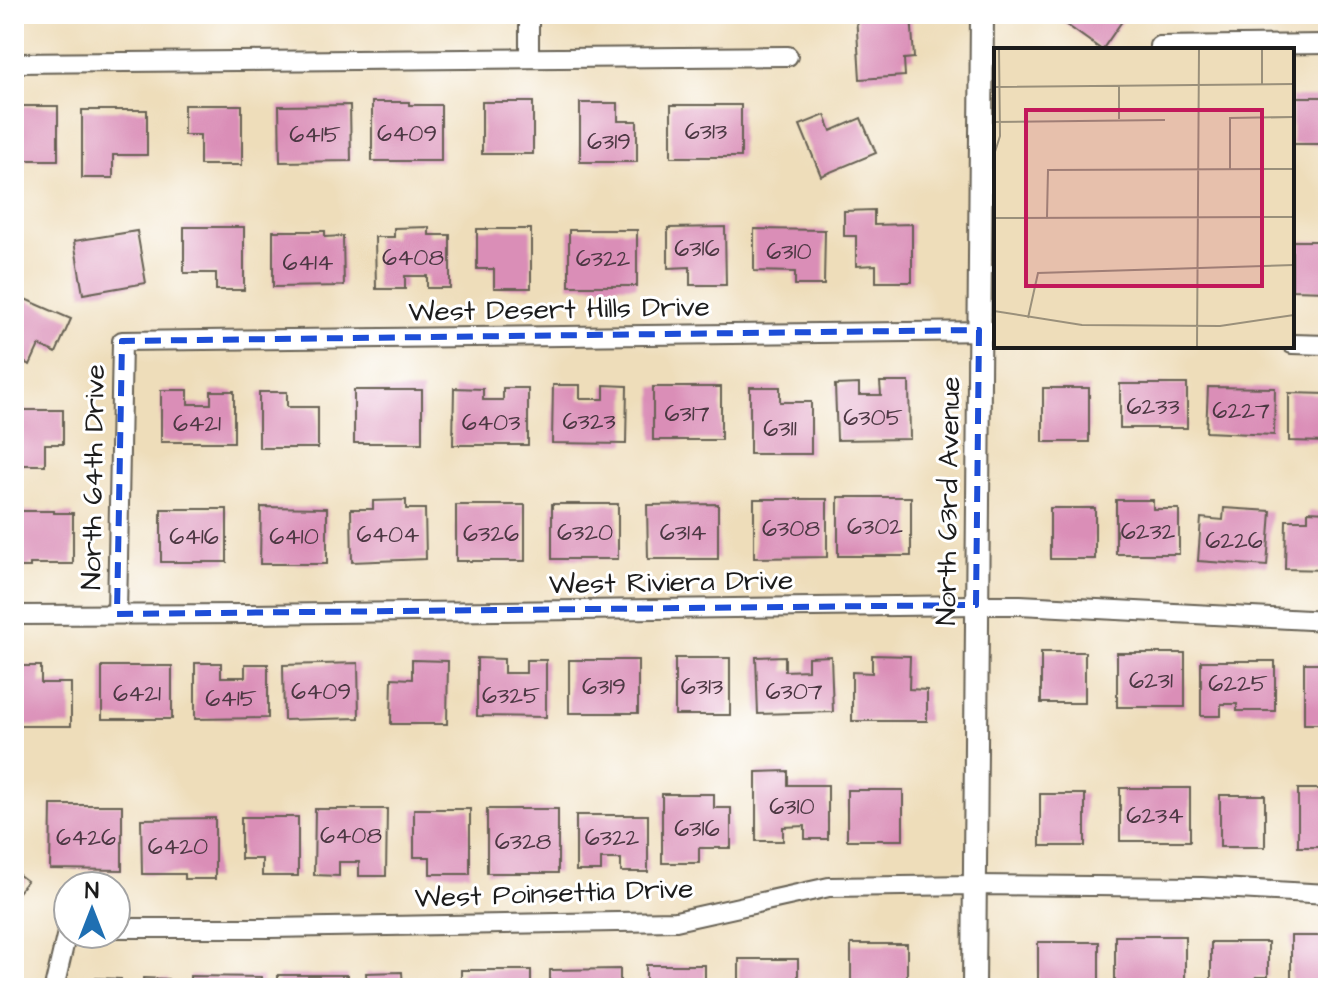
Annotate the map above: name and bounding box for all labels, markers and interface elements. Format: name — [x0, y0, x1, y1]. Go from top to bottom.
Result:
inset map — [994, 48, 1294, 348]
house number: 6313 — [685, 115, 727, 149]
house number: 6409 — [377, 117, 437, 151]
house number: 6415 — [289, 118, 341, 152]
house number: 6319 — [587, 125, 631, 159]
house number: 6316 — [674, 232, 720, 266]
house number: 6310 — [766, 235, 812, 269]
house number: 6408 — [382, 241, 444, 275]
house number: 6322 — [576, 242, 631, 276]
house number: 6414 — [283, 246, 333, 280]
street label: West Desert Hills Drive — [408, 287, 710, 332]
street label: North 64th Drive — [72, 364, 115, 590]
street label: North 63rd Avenue — [927, 376, 970, 626]
house number: 6233 — [1126, 390, 1180, 424]
house number: 6227 — [1212, 394, 1270, 428]
house number: 6317 — [664, 397, 710, 431]
house number: 6305 — [843, 401, 903, 435]
house number: 6323 — [562, 405, 616, 439]
house number: 6403 — [462, 406, 520, 440]
house number: 6421 — [173, 407, 221, 441]
house number: 6311 — [763, 412, 797, 446]
house number: 6302 — [847, 510, 903, 544]
house number: 6308 — [762, 512, 820, 546]
house number: 6232 — [1121, 515, 1176, 549]
house number: 6320 — [557, 516, 613, 550]
house number: 6314 — [660, 516, 706, 550]
house number: 6326 — [463, 517, 519, 551]
house number: 6404 — [357, 518, 419, 552]
house number: 6416 — [169, 520, 219, 554]
house number: 6410 — [269, 520, 319, 554]
house number: 6226 — [1205, 524, 1263, 558]
street label: West Riviera Drive — [548, 561, 794, 604]
house number: 6231 — [1129, 664, 1173, 698]
house number: 6225 — [1208, 667, 1268, 701]
house number: 6319 — [582, 670, 626, 704]
house number: 6313 — [681, 670, 723, 704]
house number: 6409 — [291, 675, 351, 709]
house number: 6307 — [765, 675, 823, 709]
house number: 6421 — [113, 677, 161, 711]
house number: 6325 — [482, 679, 540, 713]
house number: 6415 — [205, 682, 257, 716]
house number: 6310 — [769, 790, 815, 824]
house number: 6234 — [1126, 799, 1184, 833]
house number: 6316 — [674, 812, 720, 846]
house number: 6408 — [320, 819, 382, 853]
house number: 6426 — [56, 821, 116, 855]
house number: 6322 — [585, 821, 640, 855]
house number: 6328 — [495, 825, 551, 859]
house number: 6420 — [148, 830, 208, 864]
street label: West Poinsettia Drive — [414, 869, 694, 918]
north arrow — [52, 870, 132, 950]
text: N — [85, 876, 99, 907]

